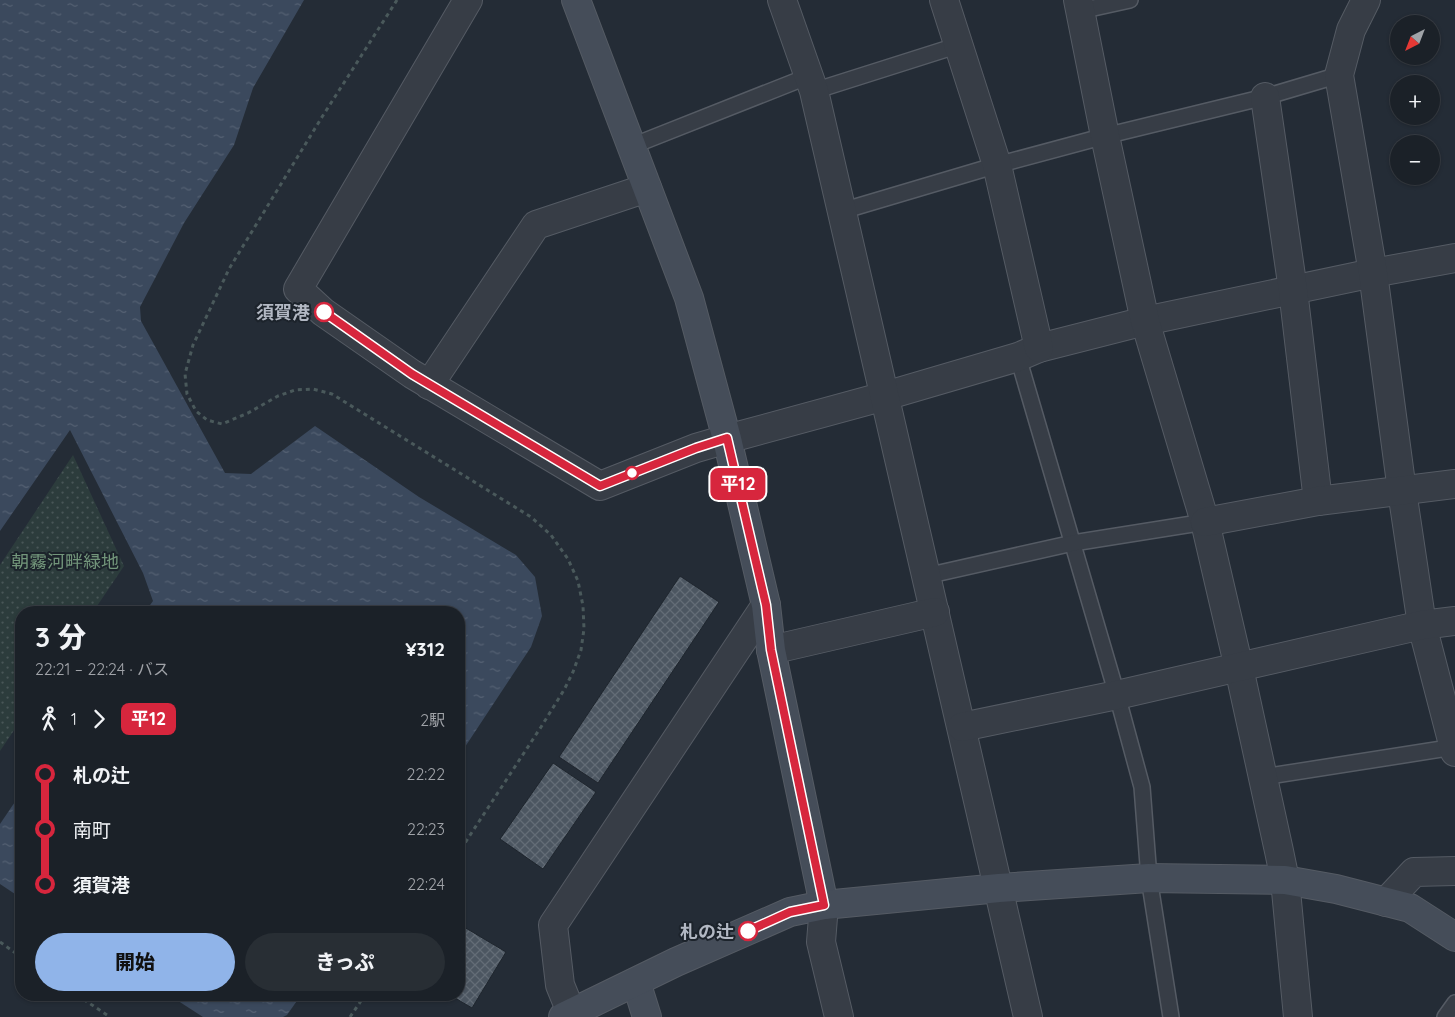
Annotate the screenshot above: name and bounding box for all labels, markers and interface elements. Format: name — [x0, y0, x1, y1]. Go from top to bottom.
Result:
north arrow — [1390, 15, 1440, 65]
map controls — [1390, 15, 1440, 185]
button: + — [1390, 75, 1440, 125]
button: − — [1390, 135, 1440, 185]
place label: 須賀港 — [256, 301, 310, 324]
marker: 須賀港 — [314, 302, 334, 322]
unlabelled marker — [625, 466, 639, 480]
line badge: 平12 — [709, 468, 767, 500]
text: 平12 — [720, 472, 756, 495]
park label: 朝霧河畔緑地 — [11, 550, 119, 573]
text: 3 分 — [35, 619, 86, 654]
text: ¥312 — [405, 637, 445, 661]
text: 22:21 – 22:24 · バス — [35, 659, 169, 679]
icon: walk — [35, 705, 63, 733]
icon: forward — [85, 705, 113, 733]
text: 平12 — [131, 707, 166, 730]
text: 1 — [71, 709, 77, 729]
text: 2駅 — [420, 710, 445, 730]
text: 札の辻 — [73, 763, 130, 787]
text: 22:22 — [407, 764, 445, 784]
text: 南町 — [73, 818, 111, 842]
text: 22:23 — [407, 819, 445, 839]
text: 須賀港 — [73, 873, 130, 897]
text: 22:24 — [407, 874, 445, 894]
place label: 札の辻 — [680, 920, 734, 943]
marker: 札の辻 — [738, 921, 758, 941]
button: 開始 — [35, 933, 235, 991]
button: きっぷ — [245, 933, 445, 991]

